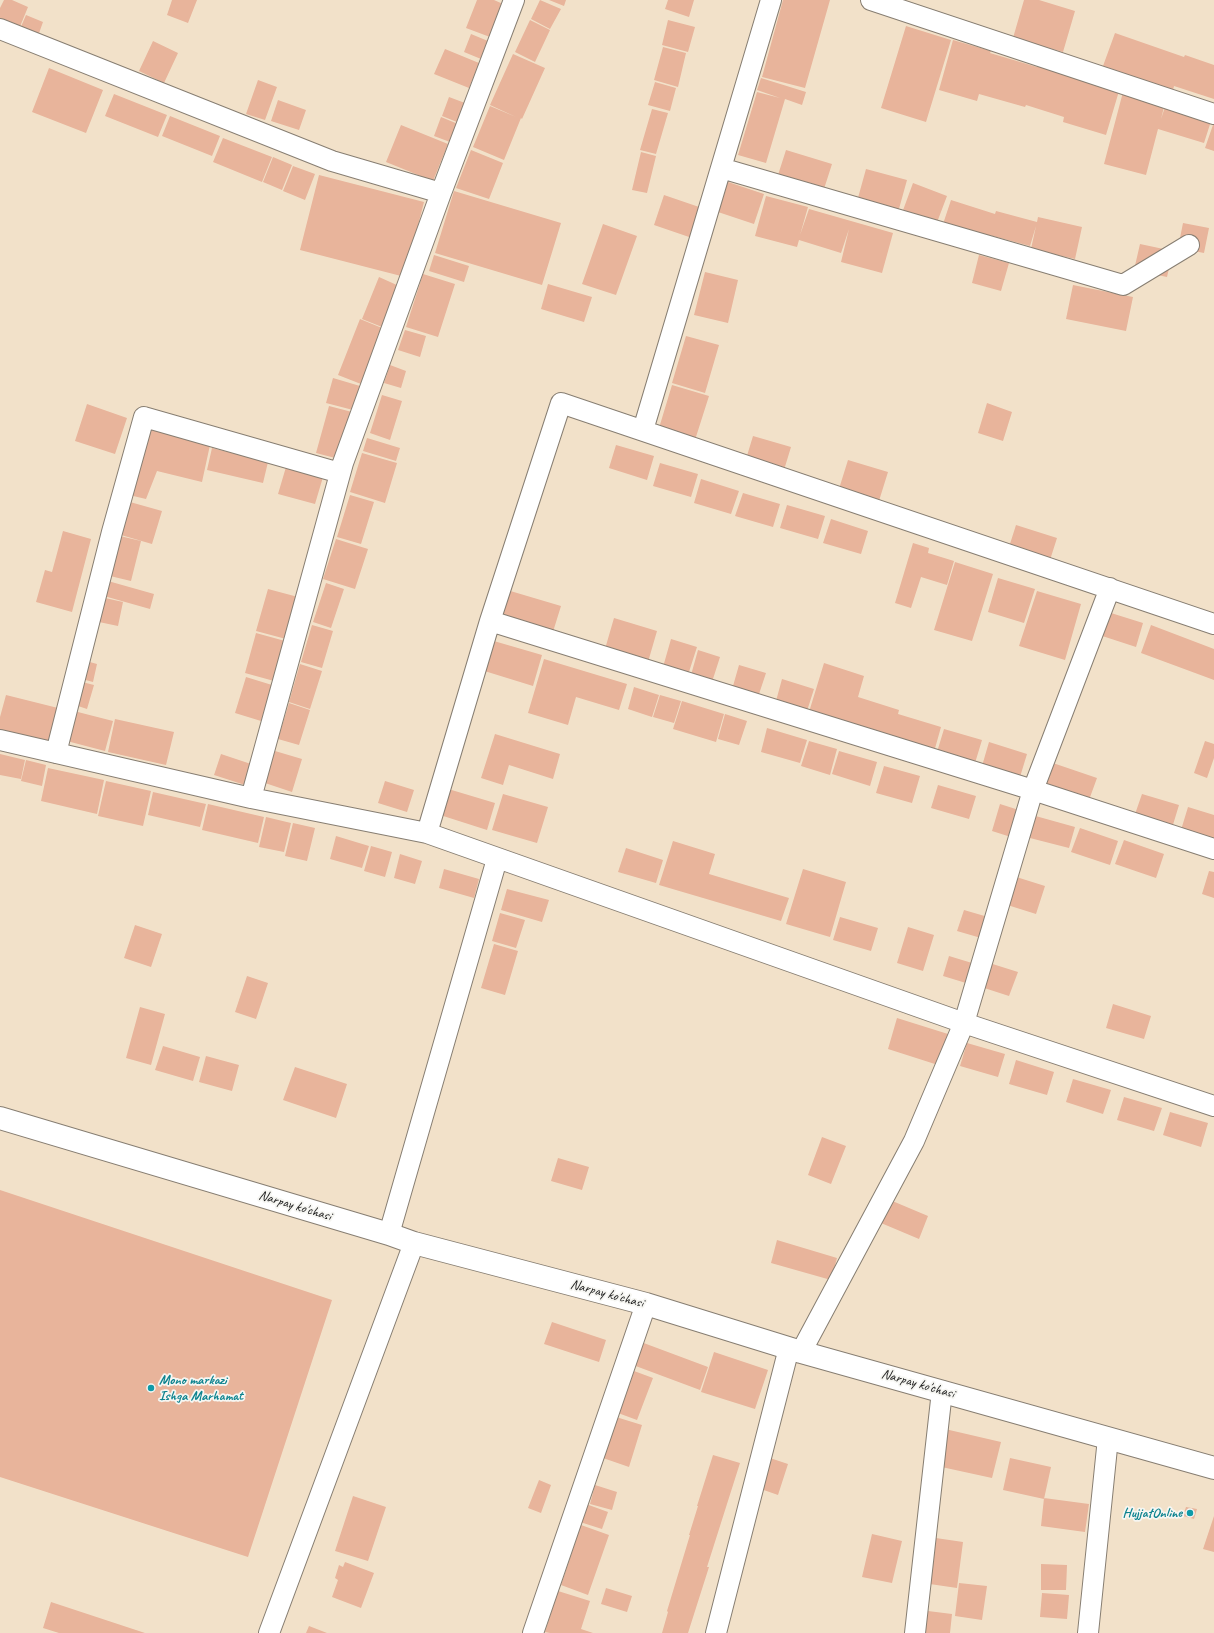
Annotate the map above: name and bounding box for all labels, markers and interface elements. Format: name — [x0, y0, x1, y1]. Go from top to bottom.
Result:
street label: Narpay ko'chasi — [257, 1187, 333, 1225]
street label: Narpay ko'chasi — [568, 1276, 646, 1312]
street label: Narpay ko'chasi — [880, 1366, 956, 1402]
place label: Mono markazi Ishga Marhamat — [159, 1372, 243, 1404]
marker: Mono markazi Ishga Marhamat — [146, 1383, 156, 1393]
place label: HujjatOnline — [1123, 1505, 1182, 1521]
marker: HujjatOnline — [1185, 1508, 1195, 1518]

